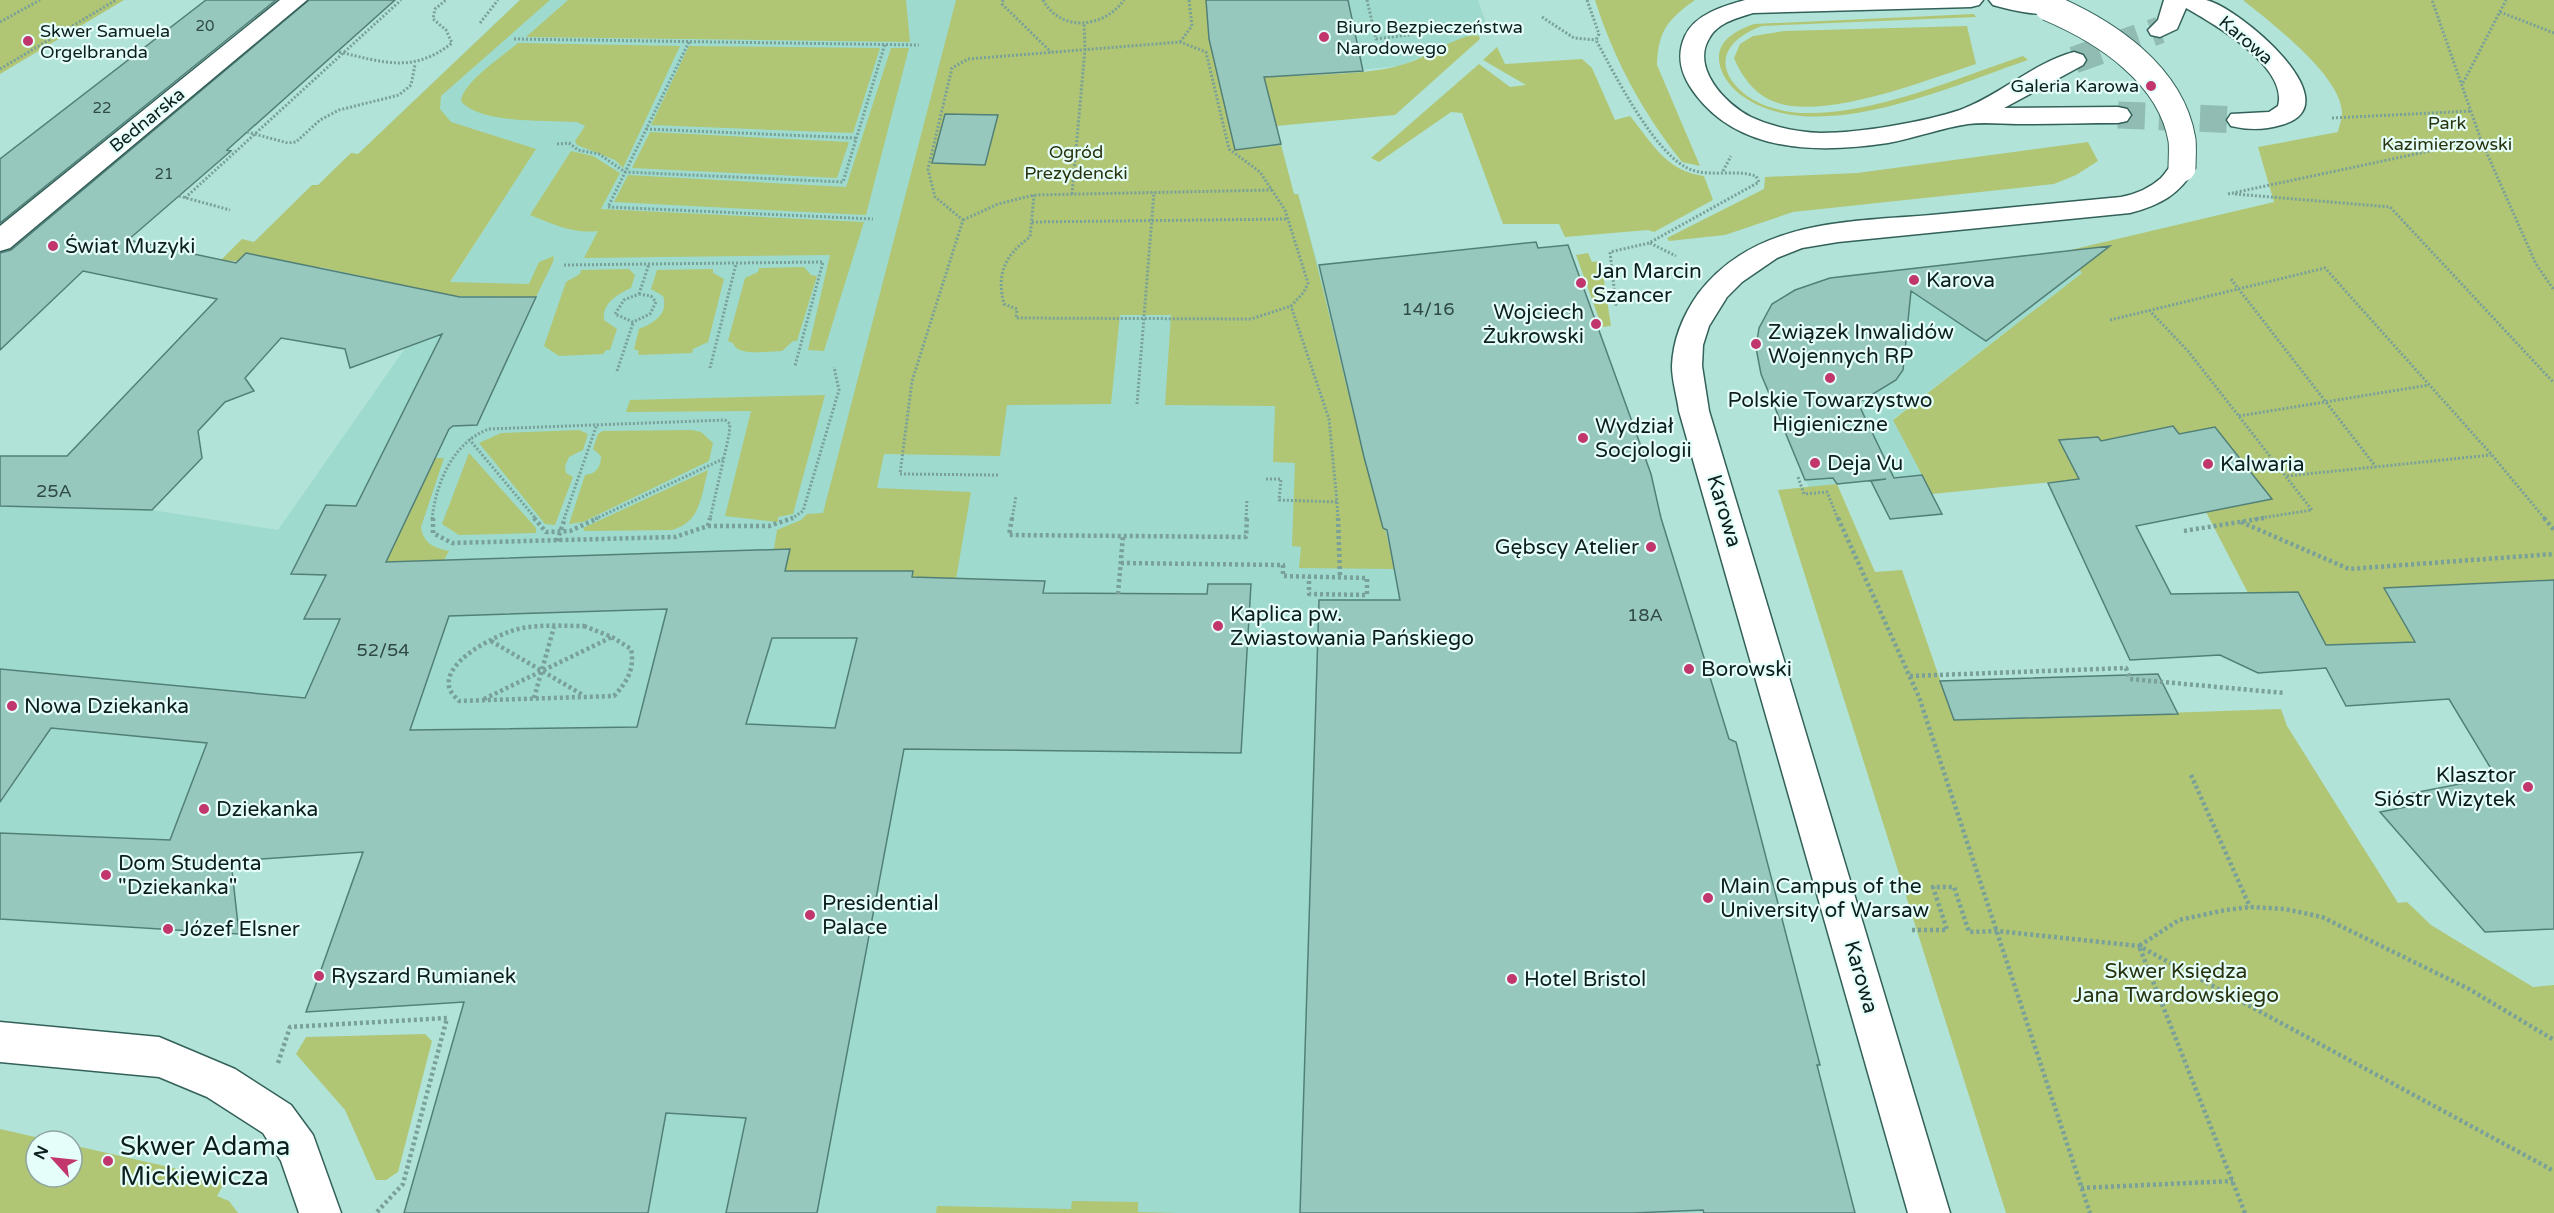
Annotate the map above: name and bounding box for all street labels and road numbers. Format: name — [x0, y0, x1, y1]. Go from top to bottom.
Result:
street label: Karowa — [2214, 11, 2278, 69]
street label: Bednarska — [105, 83, 189, 157]
street label: Karowa — [1701, 472, 1747, 550]
street label: Karowa — [1839, 938, 1883, 1016]

